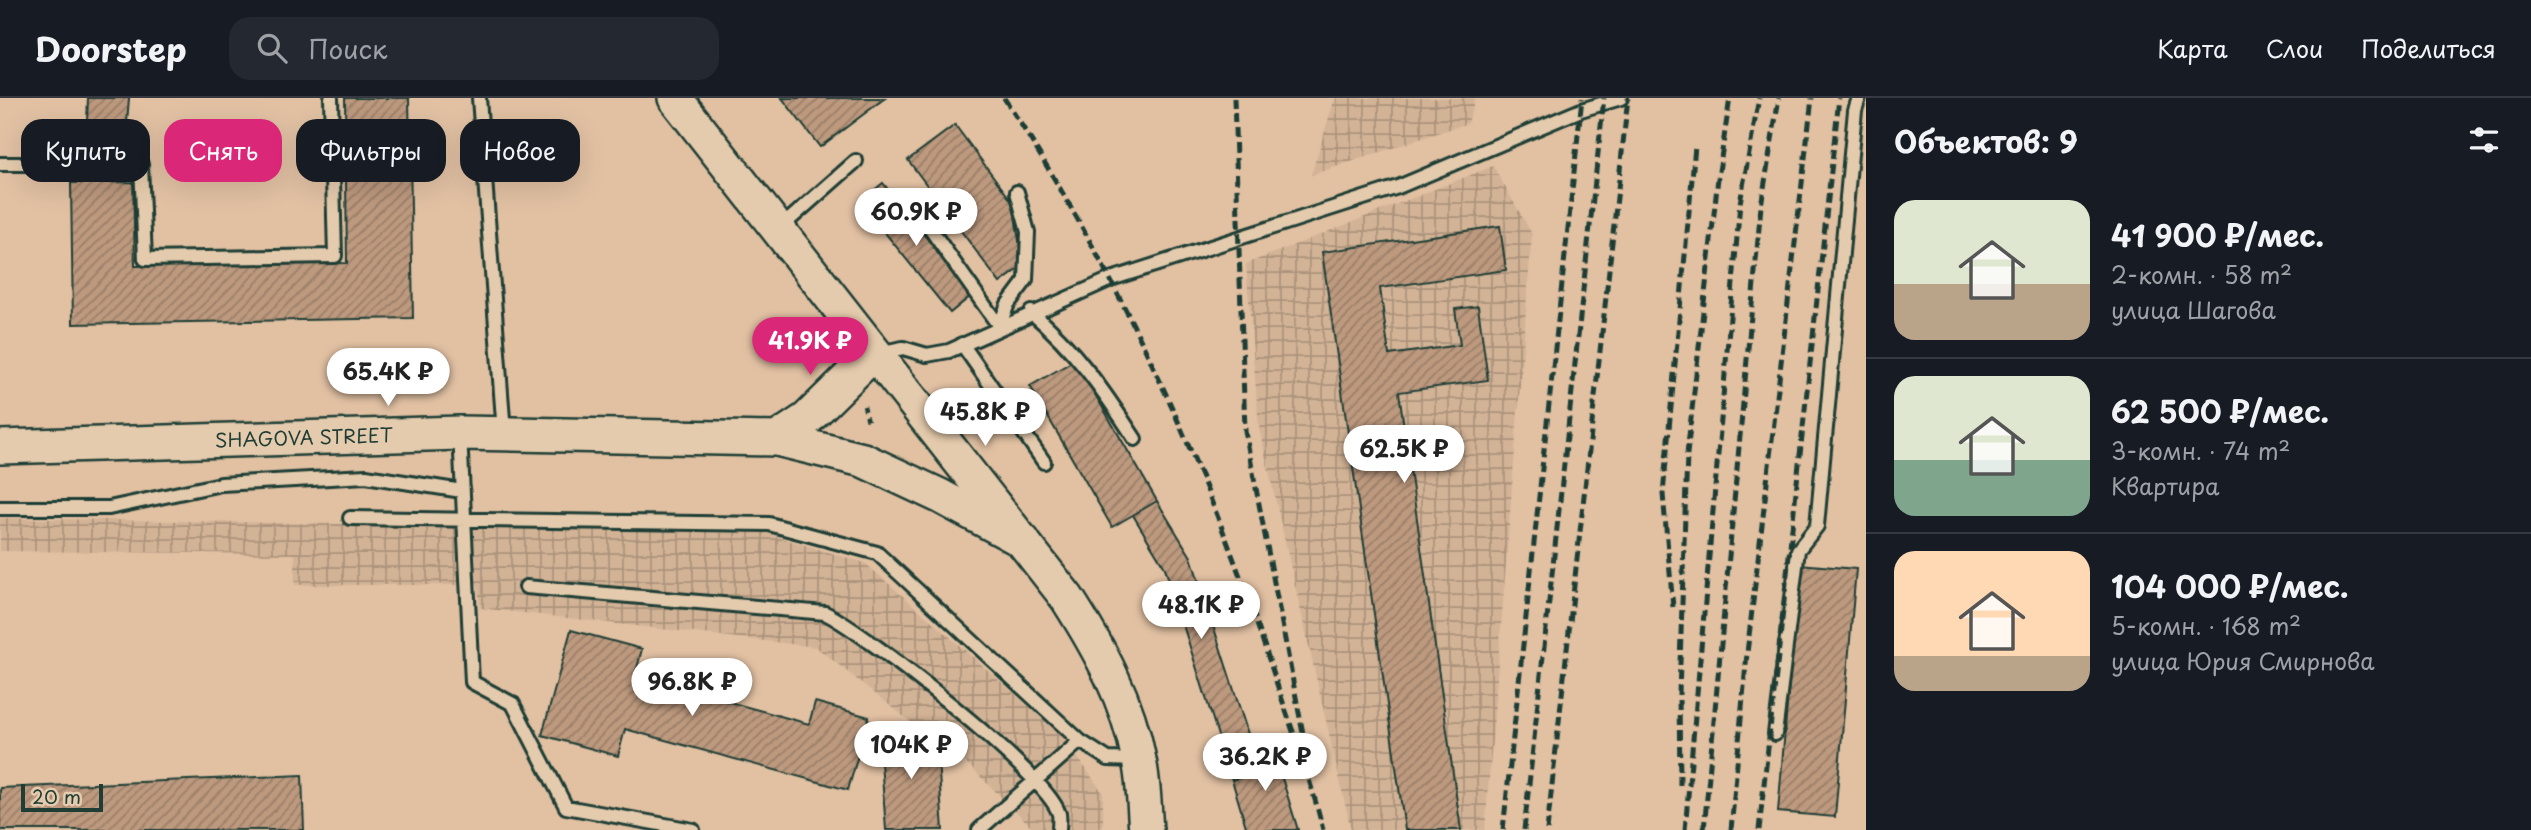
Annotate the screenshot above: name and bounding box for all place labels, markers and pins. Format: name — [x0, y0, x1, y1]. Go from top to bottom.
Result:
pin: 60.9K ₽ — [851, 188, 981, 248]
pin: 41.9K ₽ — [745, 317, 875, 377]
pin: 65.4K ₽ — [323, 348, 453, 408]
pin: 45.8K ₽ — [920, 388, 1050, 448]
pin: 62.5K ₽ — [1339, 426, 1469, 485]
pin: 48.1K ₽ — [1136, 582, 1266, 641]
pin: 96.8K ₽ — [627, 658, 757, 718]
pin: 104K ₽ — [854, 722, 968, 781]
pin: 36.2K ₽ — [1200, 734, 1330, 793]

